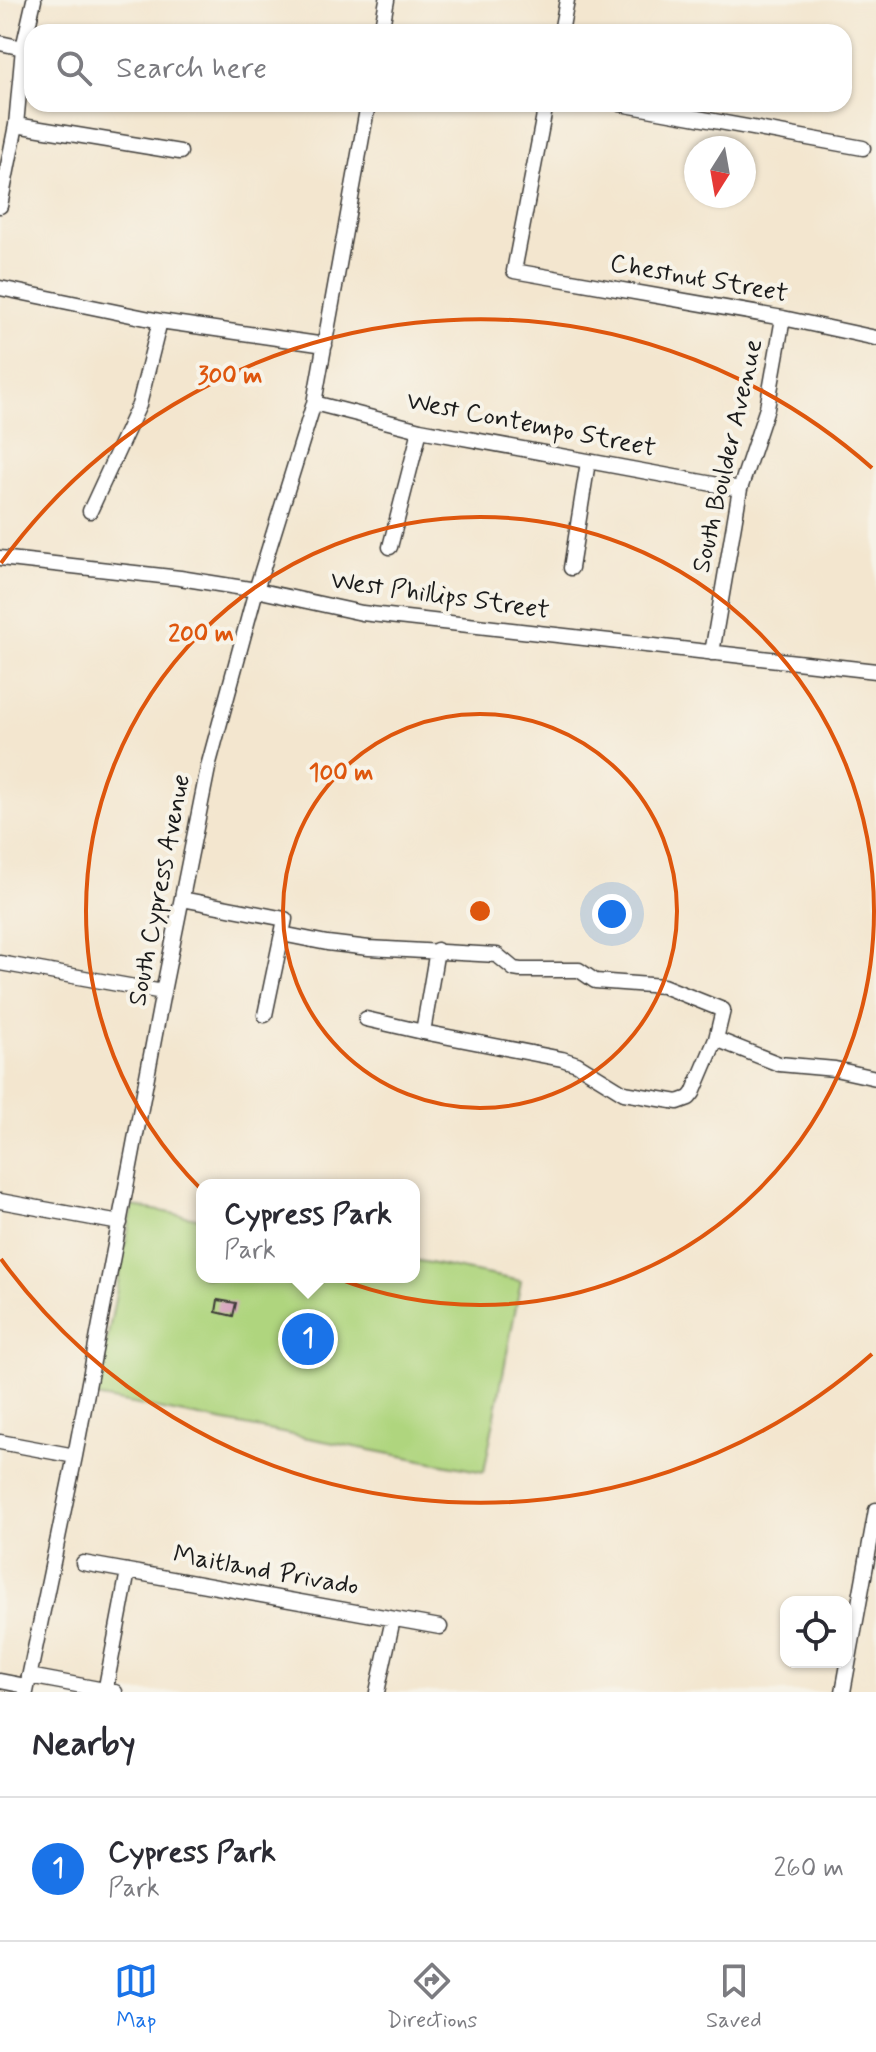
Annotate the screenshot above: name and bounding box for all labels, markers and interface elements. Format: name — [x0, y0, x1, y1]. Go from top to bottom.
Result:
search box — [24, 24, 852, 112]
icon: search — [52, 46, 96, 90]
text: Search here — [116, 49, 267, 88]
north arrow — [684, 136, 756, 208]
street label: Chestnut Street — [607, 247, 791, 311]
street label: South Boulder Avenue — [685, 335, 772, 576]
text: 300 m — [198, 361, 262, 392]
street label: West Contempo Street — [403, 384, 659, 466]
street label: West Phillips Street — [328, 564, 552, 628]
text: 200 m — [168, 619, 234, 650]
text: 100 m — [309, 758, 373, 789]
street label: South Cypress Avenue — [121, 771, 199, 1009]
your location — [592, 894, 632, 934]
centre of rings — [466, 897, 494, 925]
popup — [196, 1179, 420, 1283]
text: Cypress Park — [224, 1195, 392, 1234]
text: Park — [224, 1234, 276, 1268]
pin: 1 — [282, 1309, 334, 1369]
street label: Maitland Privado — [171, 1538, 361, 1604]
map controls — [780, 1596, 852, 1668]
button: locate — [780, 1596, 852, 1668]
text: Nearby — [32, 1722, 136, 1767]
text: Cypress Park — [108, 1833, 276, 1872]
text: 1 — [52, 1852, 64, 1886]
text: 260 m — [774, 1852, 844, 1886]
text: Park — [108, 1872, 160, 1906]
tab: Map — [114, 1959, 158, 2035]
tab: Directions — [387, 1959, 477, 2035]
tab: Saved — [706, 1959, 762, 2035]

